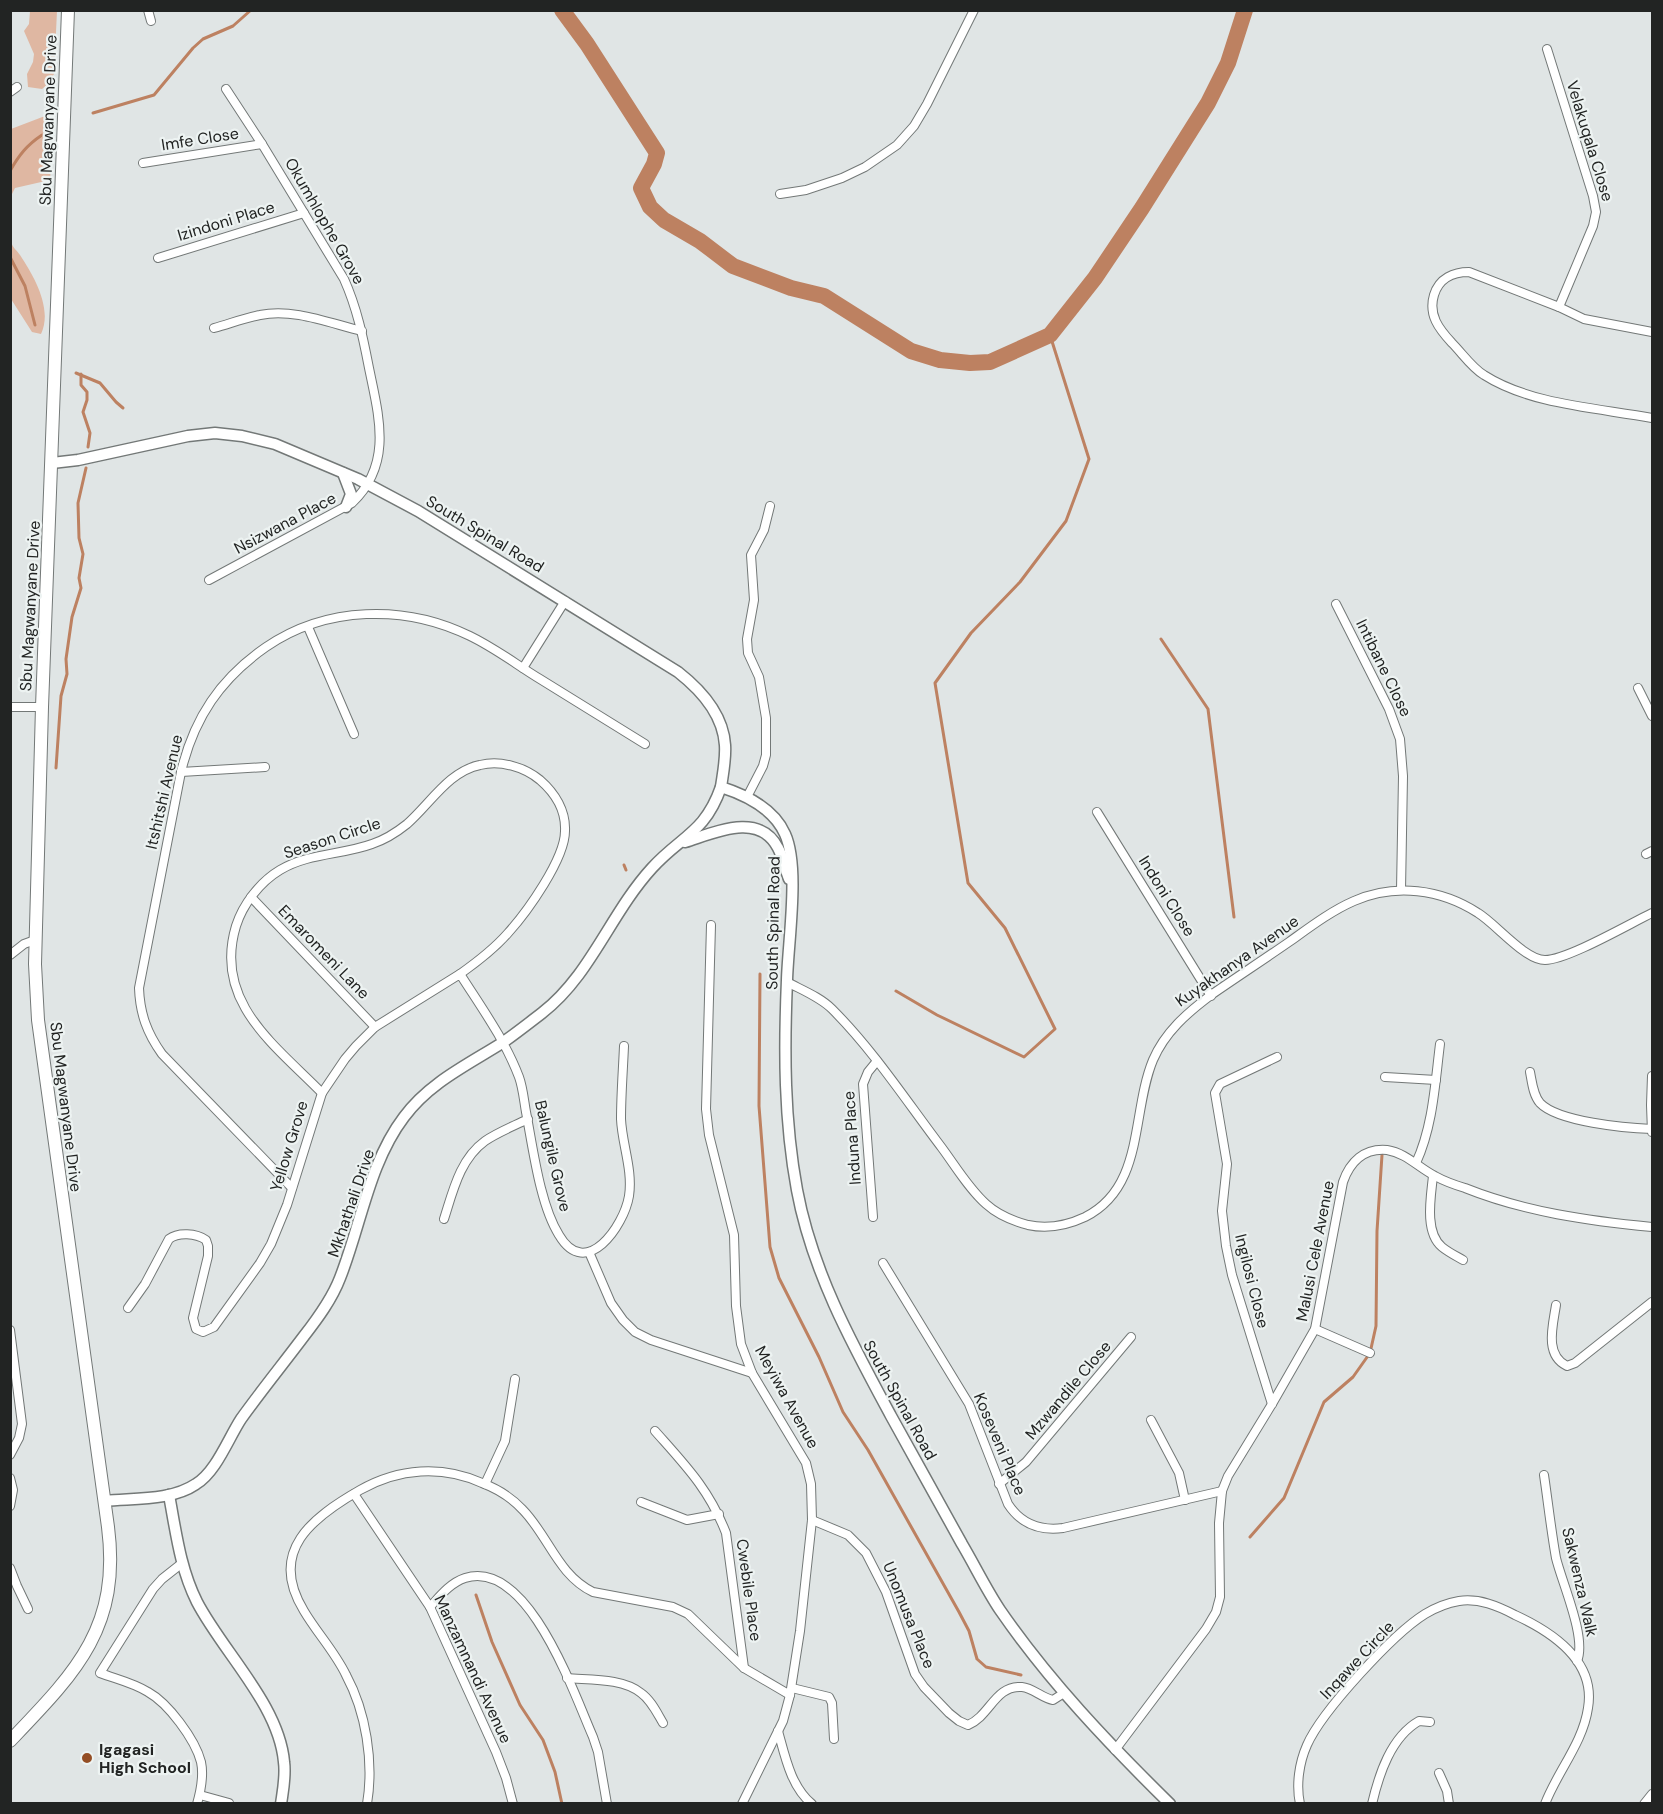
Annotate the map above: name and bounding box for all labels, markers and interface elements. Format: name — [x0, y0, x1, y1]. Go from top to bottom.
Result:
street label: Sbu Magwanyane Drive — [35, 34, 61, 206]
street label: Velakuqala Close — [1562, 78, 1618, 204]
street label: Imfe Close — [160, 123, 240, 155]
street label: Okumhlophe Grove — [280, 154, 370, 288]
street label: Izindoni Place — [175, 196, 277, 246]
street label: Nsizwana Place — [230, 487, 340, 559]
street label: South Spinal Road — [422, 491, 548, 577]
street label: Sbu Magwanyane Drive — [15, 520, 45, 692]
street label: Intibane Close — [1351, 616, 1417, 720]
street label: Itshitshi Avenue — [141, 733, 187, 851]
street label: Season Circle — [281, 812, 383, 864]
street label: Indoni Close — [1134, 852, 1200, 940]
street label: South Spinal Road — [761, 856, 785, 990]
street label: Emaromeni Lane — [274, 900, 374, 1004]
street label: Kuyakhanya Avenue — [1171, 911, 1303, 1011]
street label: Sbu Magwanyane Drive — [45, 1021, 87, 1193]
street label: Induna Place — [838, 1090, 866, 1186]
street label: Yellow Grove — [265, 1098, 313, 1194]
street label: Balungile Grove — [530, 1098, 576, 1214]
street label: Mkhathali Drive — [323, 1146, 379, 1260]
street label: Malusi Cele Avenue — [1291, 1179, 1339, 1323]
street label: Ingilosi Close — [1230, 1232, 1274, 1330]
street label: South Spinal Road — [858, 1336, 942, 1464]
street label: Mzwandile Close — [1020, 1336, 1116, 1444]
street label: Meyiwa Avenue — [750, 1342, 824, 1452]
street label: Koseveni Place — [969, 1390, 1031, 1498]
street label: Sakwenza Walk — [1557, 1525, 1603, 1639]
street label: Cwebile Place — [731, 1538, 767, 1642]
street label: Unomusa Place — [878, 1559, 940, 1671]
street label: Manzamnandi Avenue — [429, 1592, 517, 1746]
street label: Inqawe Circle — [1315, 1616, 1399, 1704]
place label: Igagasi High School — [99, 1739, 191, 1778]
marker: Igagasi High School — [80, 1751, 94, 1765]

